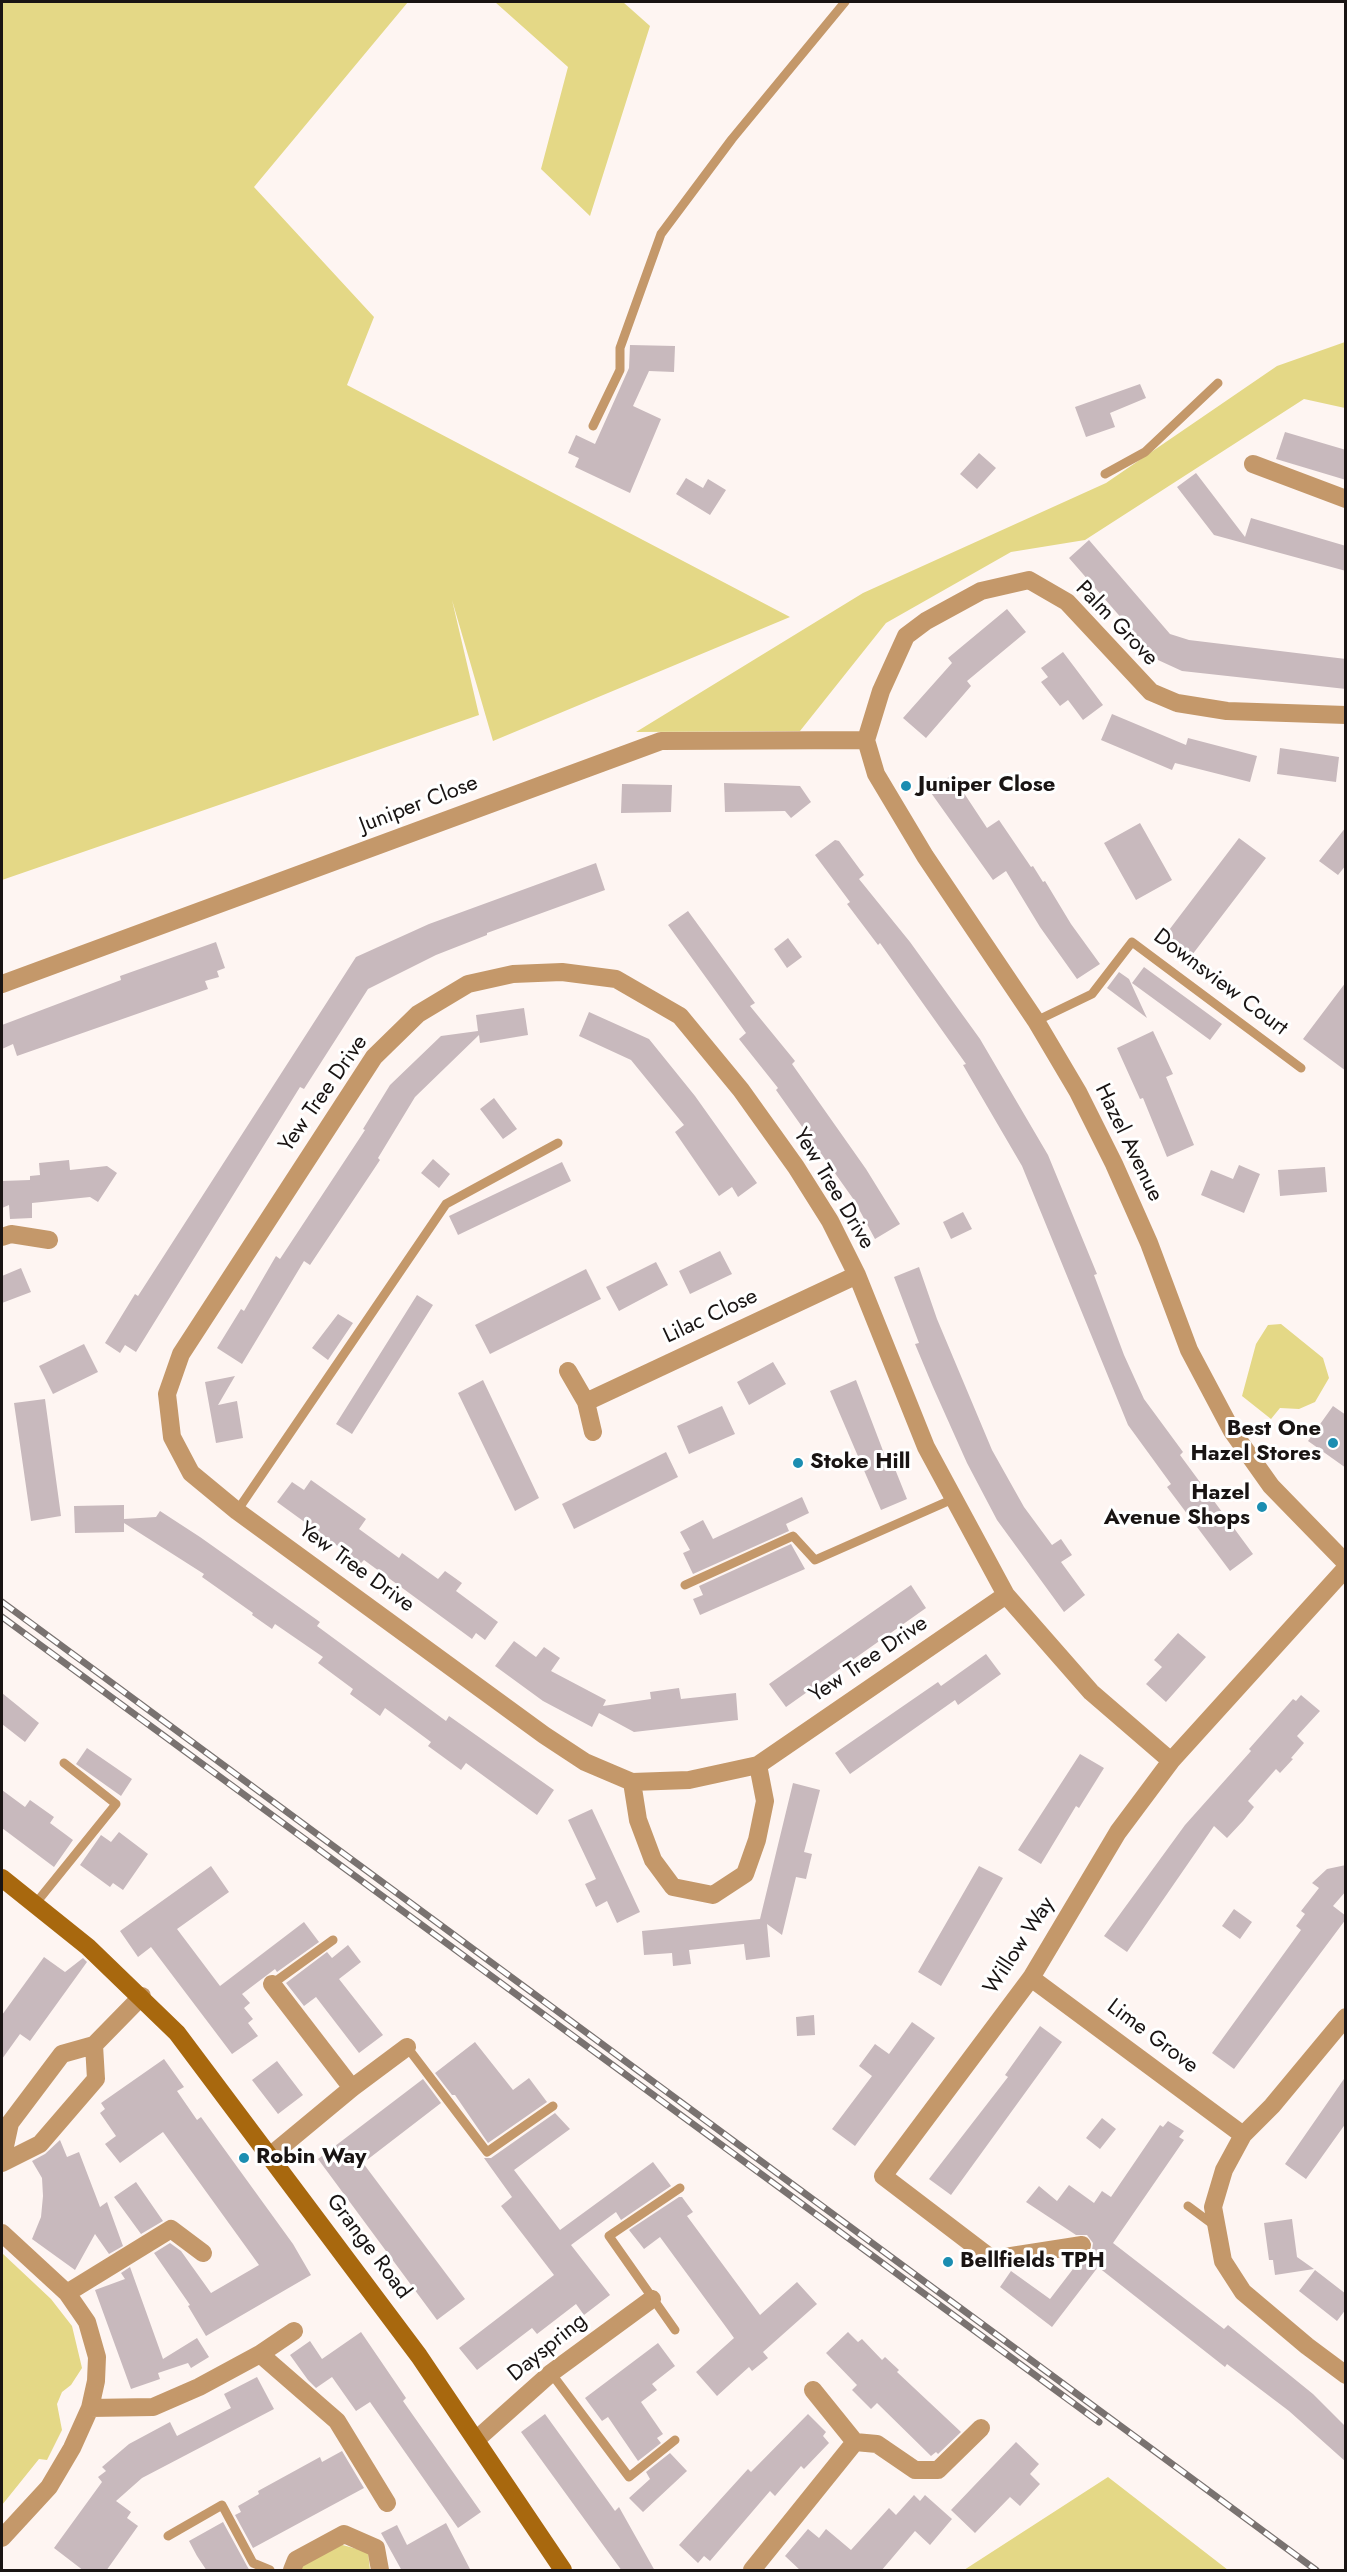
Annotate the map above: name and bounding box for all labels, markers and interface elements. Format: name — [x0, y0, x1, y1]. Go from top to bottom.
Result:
street label: Palm Grove — [1069, 576, 1163, 672]
street label: Juniper Close — [356, 770, 482, 840]
place label: Juniper Close — [918, 773, 1055, 799]
marker: Juniper Close — [899, 779, 913, 793]
street label: Downsview Court — [1148, 924, 1292, 1042]
street label: Yew Tree Drive — [274, 1030, 374, 1158]
street label: Hazel Avenue — [1088, 1080, 1168, 1206]
street label: Yew Tree Drive — [787, 1124, 879, 1254]
street label: Lilac Close — [660, 1284, 762, 1350]
place label: Best One Hazel Stores — [1190, 1417, 1321, 1468]
marker: Best One Hazel Stores — [1326, 1436, 1340, 1450]
place label: Stoke Hill — [810, 1450, 911, 1476]
marker: Stoke Hill — [791, 1456, 805, 1470]
place label: Hazel Avenue Shops — [1104, 1481, 1250, 1532]
marker: Hazel Avenue Shops — [1255, 1500, 1269, 1514]
street label: Yew Tree Drive — [293, 1517, 419, 1619]
street label: Yew Tree Drive — [805, 1611, 933, 1709]
street label: Willow Way — [979, 1892, 1061, 2000]
street label: Lime Grove — [1101, 1994, 1203, 2080]
place label: Robin Way — [256, 2145, 367, 2171]
marker: Robin Way — [237, 2151, 251, 2165]
street label: Grange Road — [320, 2189, 416, 2305]
place label: Bellfields TPH — [960, 2249, 1105, 2275]
marker: Bellfields TPH — [941, 2255, 955, 2269]
street label: Dayspring — [503, 2308, 593, 2388]

